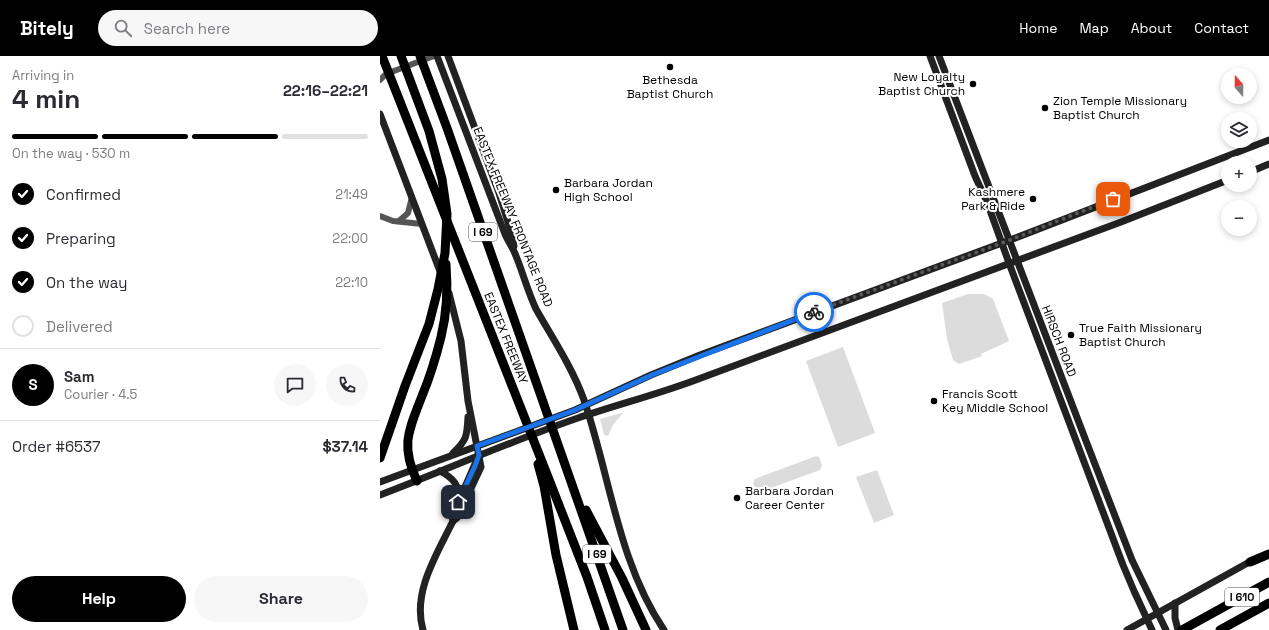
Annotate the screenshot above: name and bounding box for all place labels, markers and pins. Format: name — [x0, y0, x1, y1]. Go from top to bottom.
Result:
marker: Bethesda Baptist Church — [665, 62, 675, 72]
place label: New Loyalty Baptist Church — [878, 69, 965, 99]
place label: Bethesda Baptist Church — [627, 72, 713, 102]
marker: New Loyalty Baptist Church — [968, 79, 978, 89]
place label: Zion Temple Missionary Baptist Church — [1053, 93, 1187, 123]
marker: Zion Temple Missionary Baptist Church — [1040, 103, 1050, 113]
place label: Barbara Jordan High School — [564, 175, 653, 205]
pin — [1096, 182, 1130, 216]
place label: Kashmere Park & Ride — [961, 184, 1025, 214]
marker: Barbara Jordan High School — [551, 185, 561, 195]
marker: Kashmere Park & Ride — [1028, 194, 1038, 204]
place label: True Faith Missionary Baptist Church — [1079, 320, 1202, 350]
marker: True Faith Missionary Baptist Church — [1066, 330, 1076, 340]
place label: Francis Scott Key Middle School — [942, 386, 1048, 416]
marker: Francis Scott Key Middle School — [929, 396, 939, 406]
place label: Barbara Jordan Career Center — [745, 483, 834, 513]
pin — [441, 485, 475, 519]
marker: Barbara Jordan Career Center — [732, 493, 742, 503]

